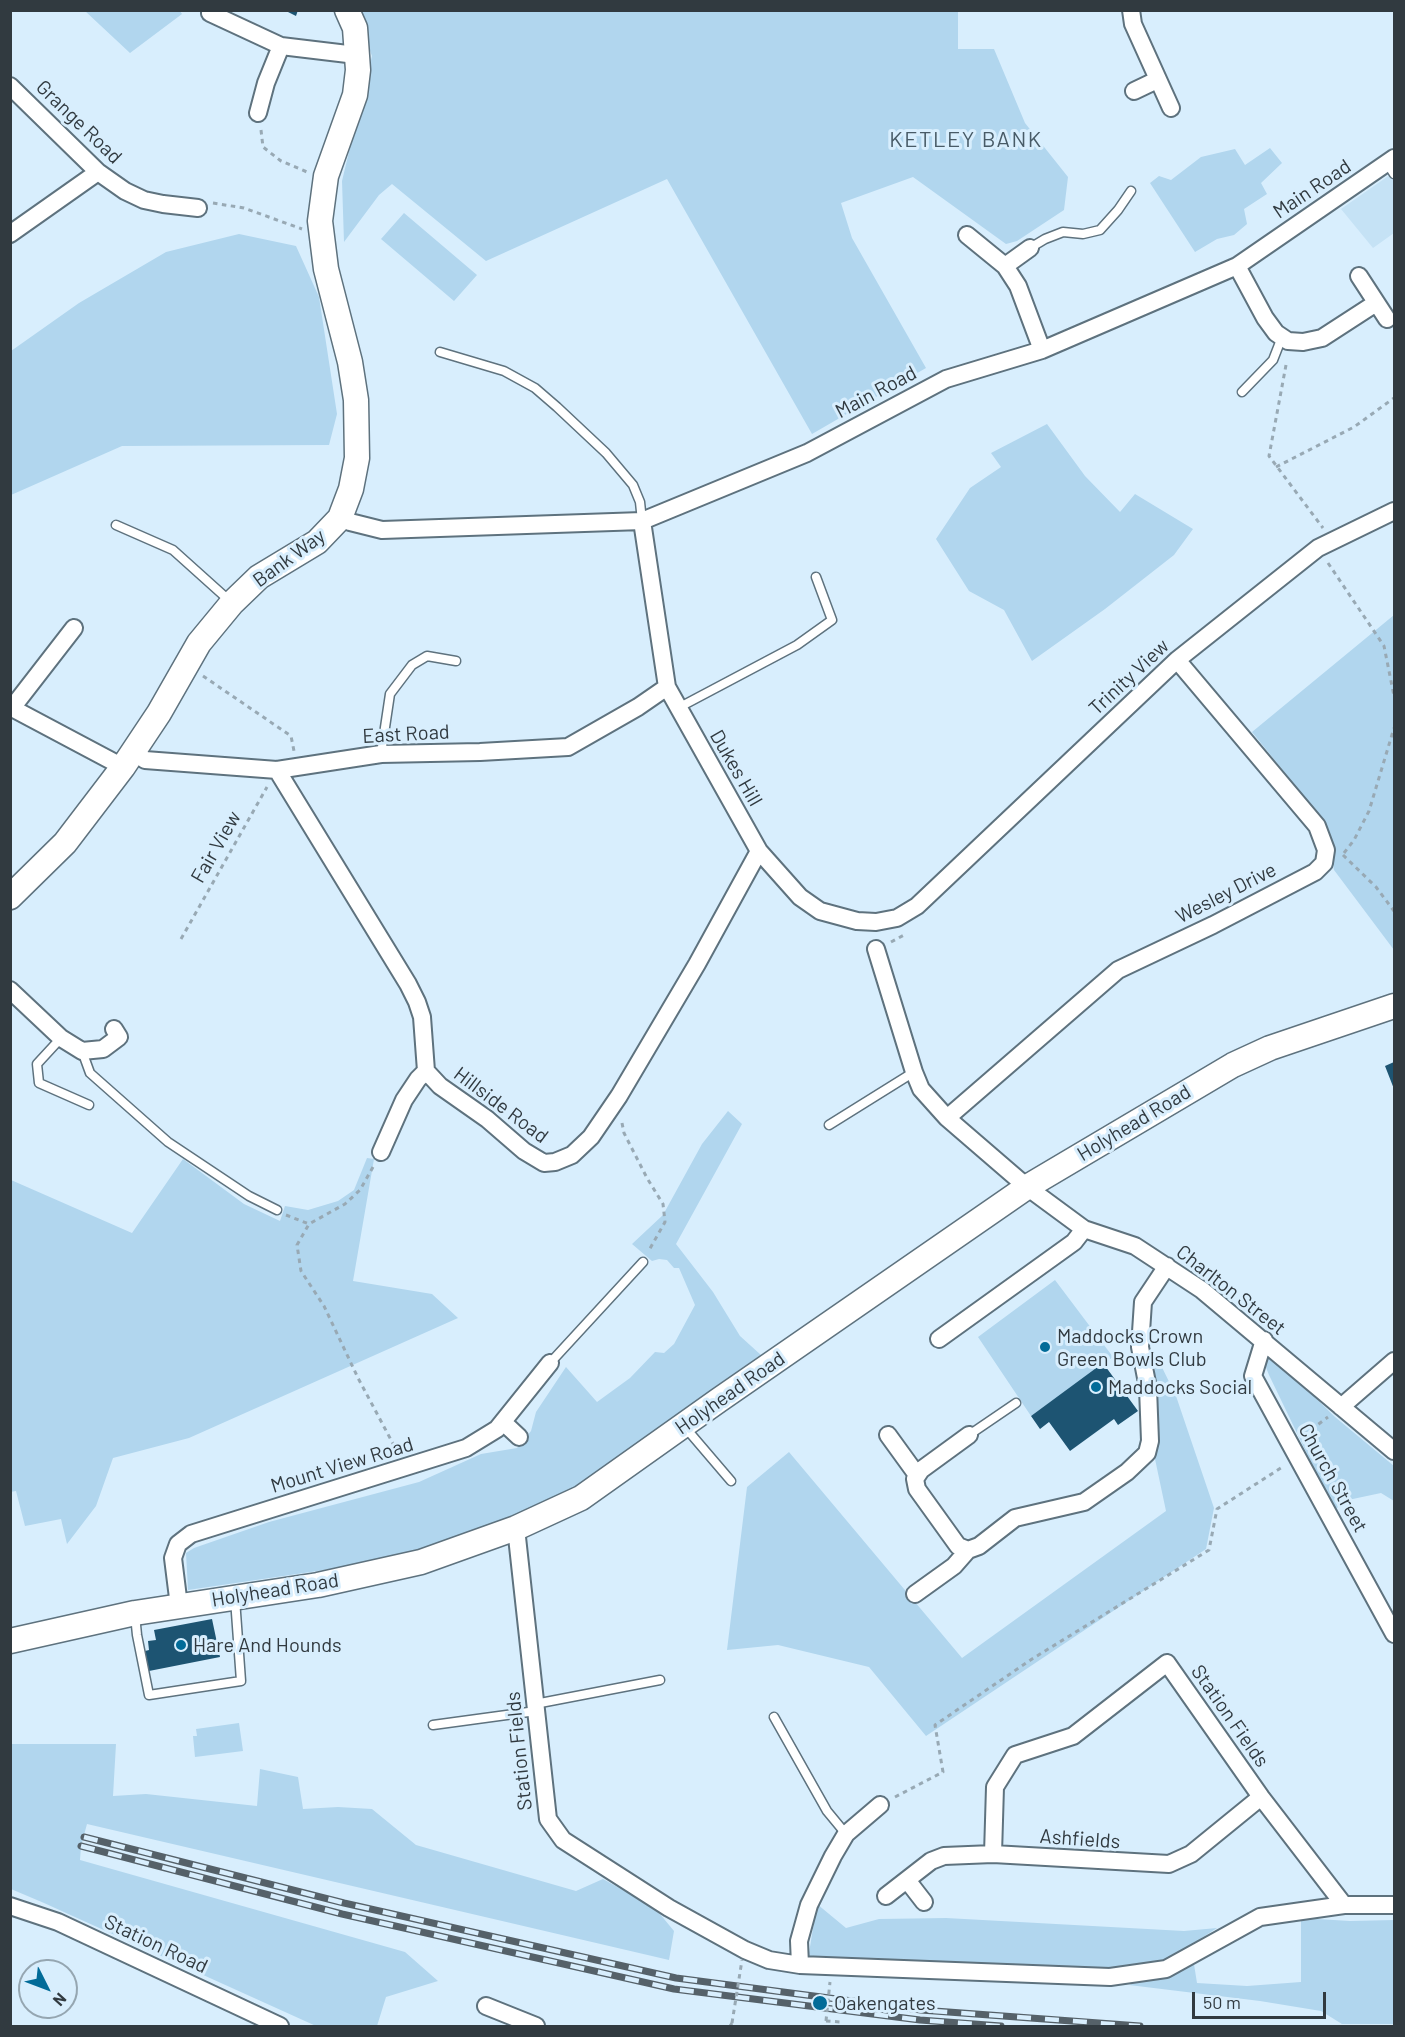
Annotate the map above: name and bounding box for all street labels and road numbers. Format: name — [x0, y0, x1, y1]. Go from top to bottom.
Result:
street label: Grange Road — [31, 75, 127, 169]
street label: Main Road — [1269, 154, 1355, 224]
street label: Main Road — [831, 361, 921, 423]
street label: Bank Way — [248, 524, 330, 592]
street label: Trinity View — [1084, 634, 1174, 720]
street label: East Road — [362, 720, 450, 748]
street label: Dukes Hill — [705, 726, 767, 810]
street label: Fair View — [186, 807, 246, 887]
street label: Wesley Drive — [1172, 857, 1280, 929]
street label: Hillside Road — [449, 1062, 553, 1148]
street label: Holyhead Road — [1073, 1080, 1195, 1166]
street label: Charlton Street — [1171, 1240, 1291, 1340]
street label: Holyhead Road — [671, 1346, 789, 1440]
street label: Church Street — [1293, 1419, 1373, 1537]
street label: Mount View Road — [268, 1432, 416, 1498]
street label: Holyhead Road — [210, 1568, 340, 1612]
street label: Station Fields — [1186, 1660, 1274, 1772]
street label: Station Fields — [501, 1690, 537, 1812]
street label: Ashfields — [1039, 1824, 1121, 1854]
street label: Station Road — [100, 1910, 212, 1978]

